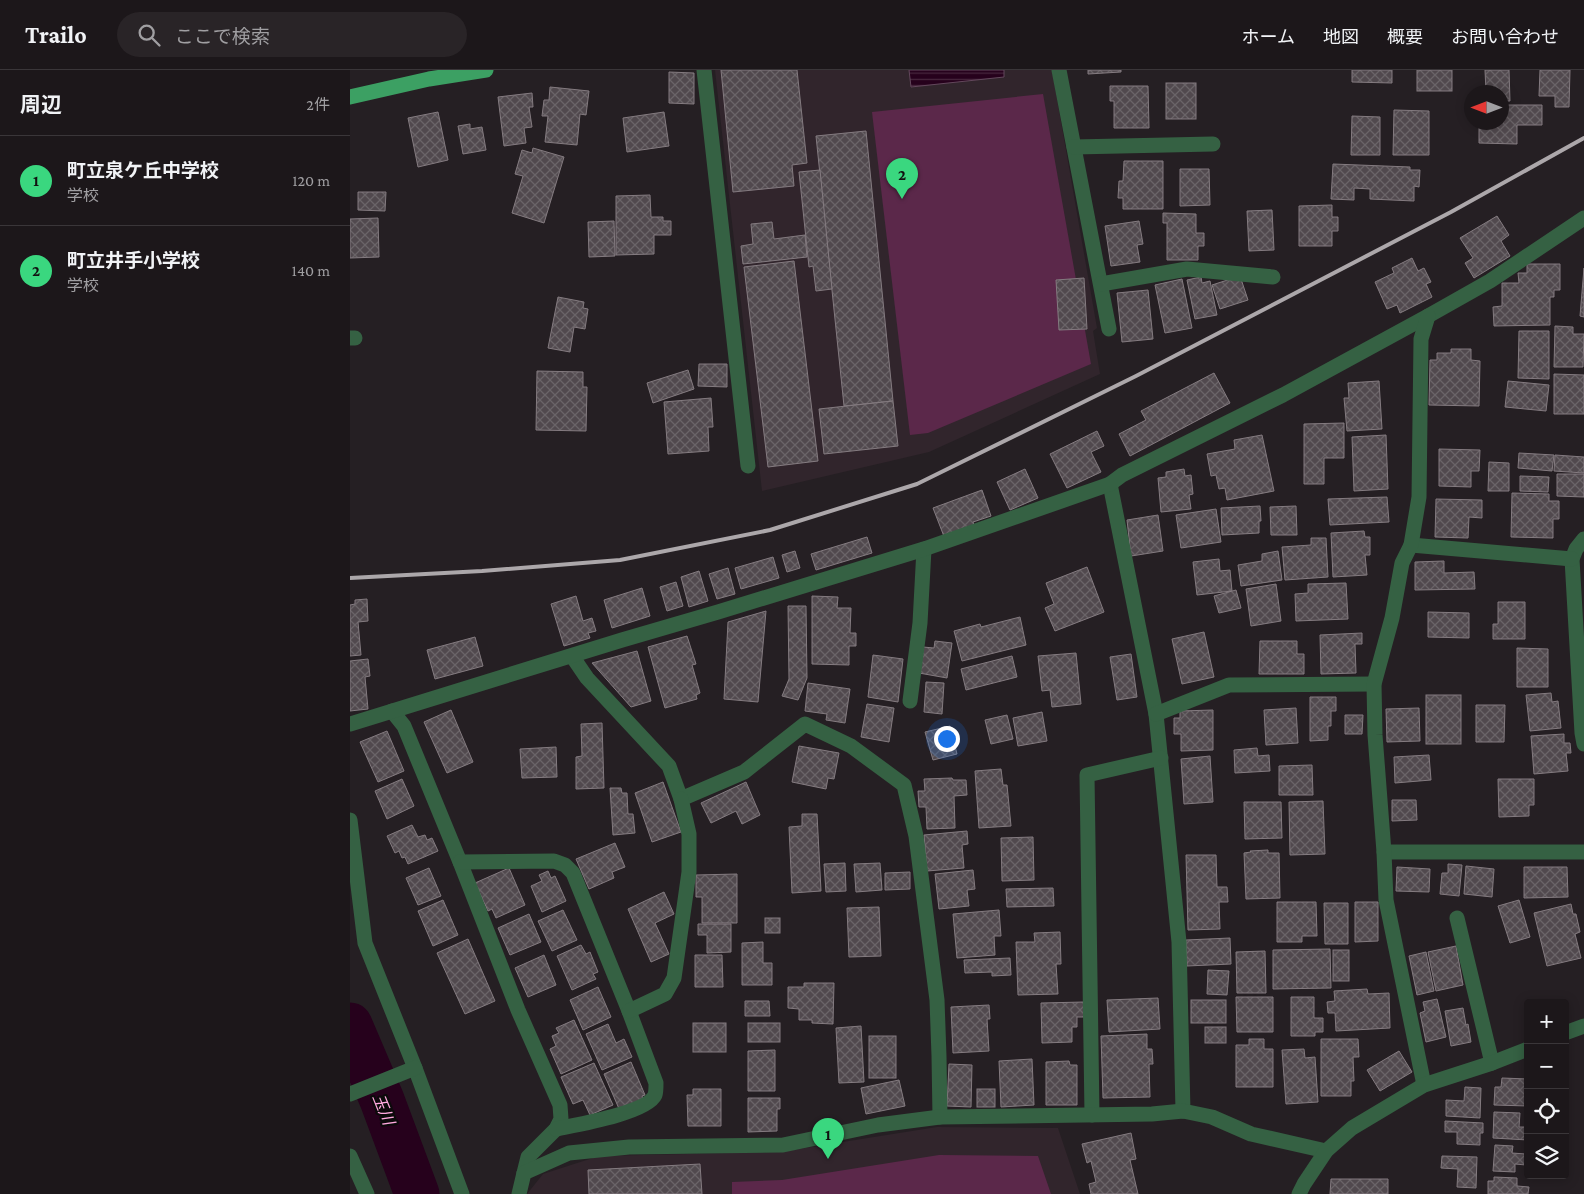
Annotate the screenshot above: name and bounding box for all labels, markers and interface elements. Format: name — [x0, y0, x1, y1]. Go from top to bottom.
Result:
search box — [117, 12, 467, 57]
text: Trailo — [25, 21, 87, 48]
icon: search — [135, 21, 163, 49]
text: ここで検索 — [175, 26, 270, 47]
text: ホーム — [1242, 27, 1295, 47]
text: 地図 — [1323, 27, 1359, 47]
text: 概要 — [1387, 27, 1423, 47]
text: お問い合わせ — [1451, 27, 1559, 47]
north arrow — [1464, 85, 1509, 130]
text: 周辺 — [20, 93, 62, 117]
text: 2件 — [306, 96, 330, 113]
pin: 2 — [886, 158, 918, 199]
text: 町立泉ケ丘中学校 — [67, 160, 219, 181]
text: 1 — [33, 172, 39, 189]
text: 120 m — [292, 172, 330, 189]
text: 学校 — [67, 187, 99, 204]
text: 町立井手小学校 — [67, 250, 200, 271]
text: 2 — [32, 262, 40, 279]
text: 140 m — [292, 262, 330, 279]
text: 学校 — [67, 277, 99, 294]
your location — [934, 726, 960, 752]
map controls — [1524, 999, 1569, 1179]
button: + — [1524, 999, 1569, 1044]
button: − — [1524, 1044, 1569, 1089]
button: locate — [1524, 1089, 1569, 1134]
water label: 玉川 — [370, 1091, 398, 1129]
pin: 1 — [812, 1118, 844, 1159]
button: layers — [1524, 1134, 1569, 1179]

